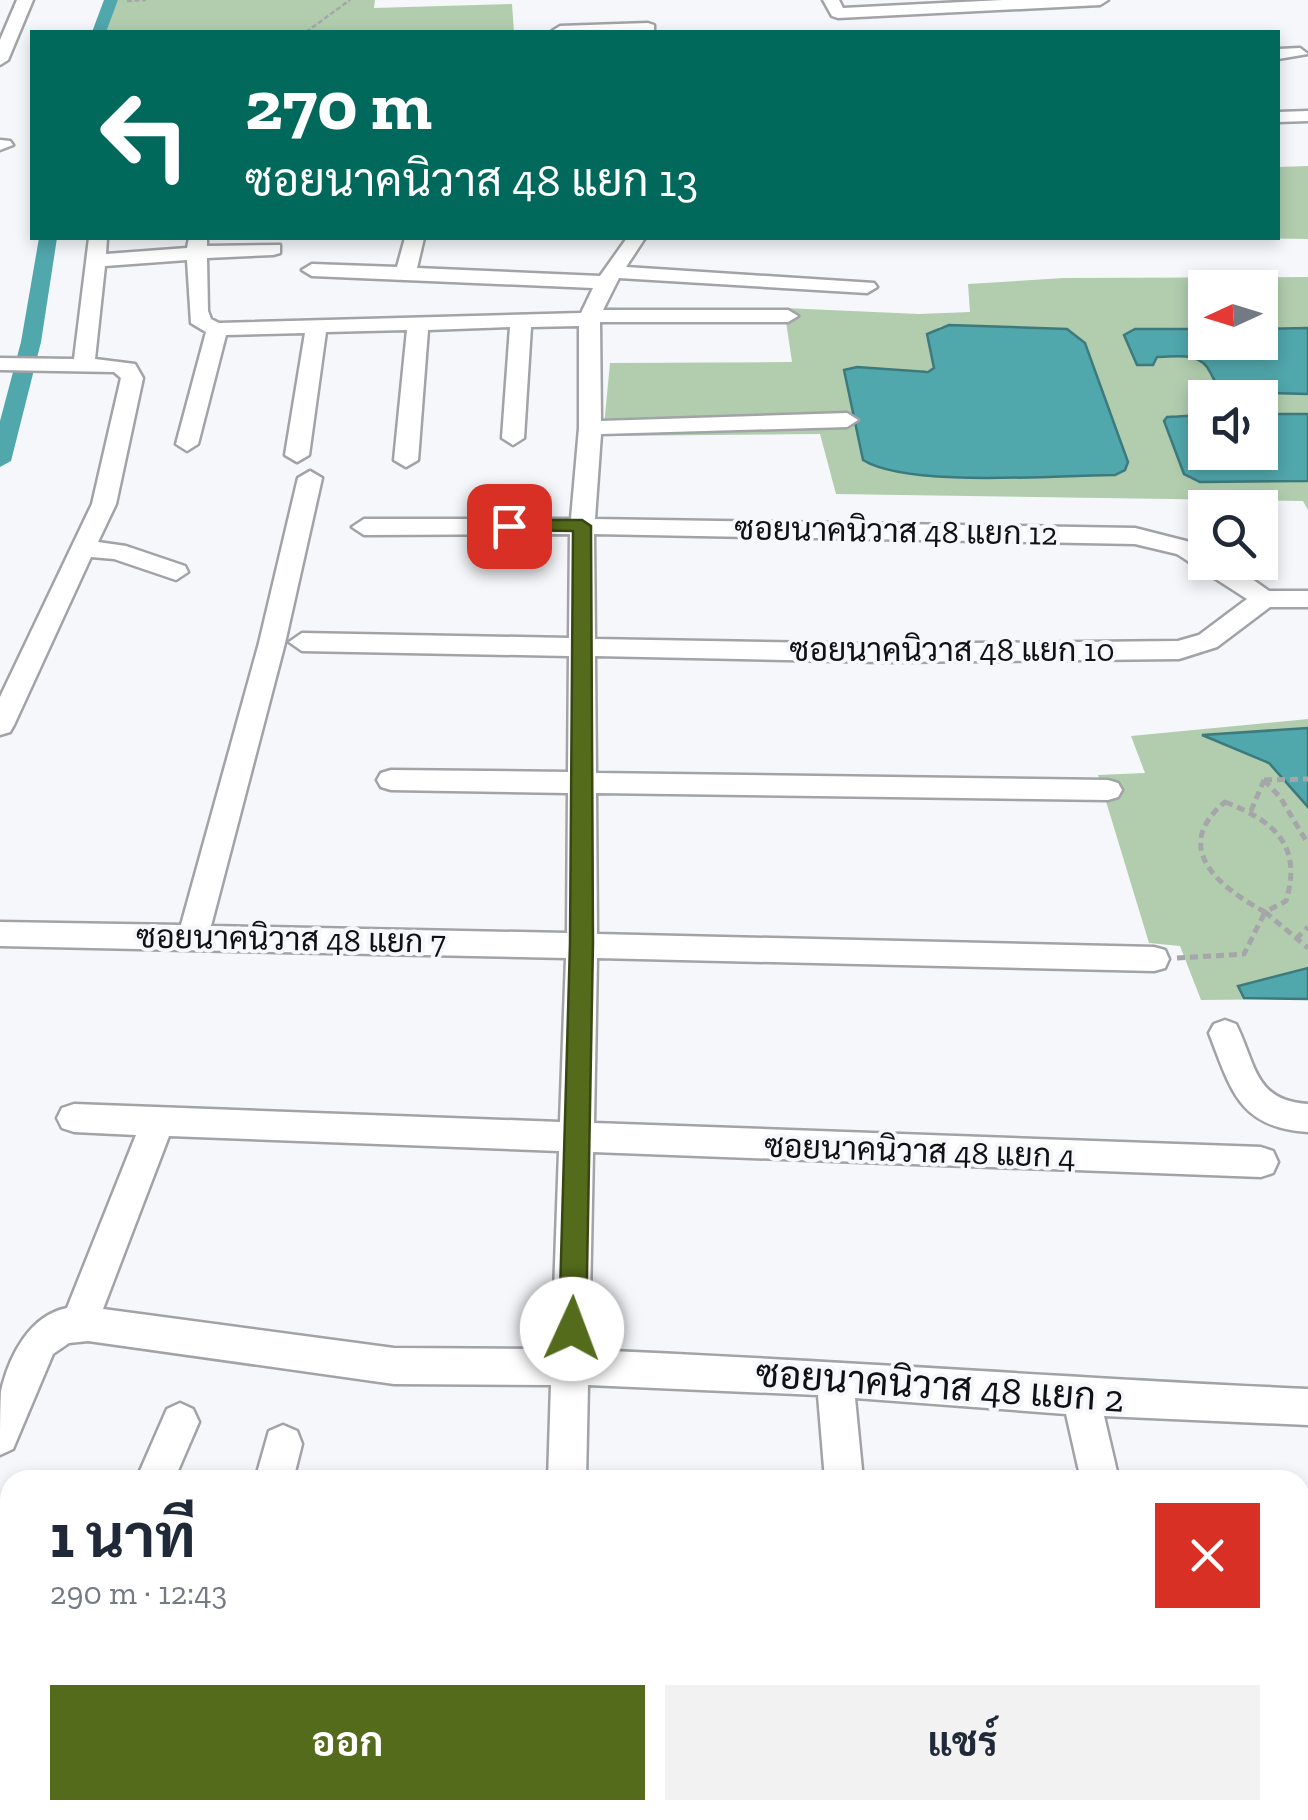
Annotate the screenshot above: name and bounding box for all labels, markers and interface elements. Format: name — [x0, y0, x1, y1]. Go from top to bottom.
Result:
text: 270 m — [245, 63, 432, 147]
icon: left — [80, 70, 210, 200]
text: ซอยนาคนิวาส 48 แยก 13 — [245, 154, 698, 208]
north arrow — [1188, 270, 1278, 360]
map controls — [1188, 270, 1278, 580]
button: sound — [1188, 380, 1278, 470]
pin — [467, 484, 552, 569]
button: search — [1188, 490, 1278, 580]
icon: arrive — [482, 499, 537, 554]
street label: ซอยนาคนิวาส 48 แยก 12 — [734, 509, 1058, 553]
street label: ซอยนาคนิวาส 48 แยก 10 — [789, 631, 1115, 669]
street label: ซอยนาคนิวาส 48 แยก 7 — [136, 917, 446, 961]
street label: ซอยนาคนิวาส 48 แยก 4 — [764, 1127, 1076, 1175]
position arrow — [520, 1277, 624, 1381]
street label: ซอยนาคนิวาส 48 แยก 2 — [754, 1350, 1126, 1422]
text: 1 นาที — [50, 1500, 196, 1572]
button: close — [1155, 1503, 1260, 1608]
text: 290 m · 12:43 — [50, 1574, 227, 1612]
button: ออก — [50, 1685, 645, 1800]
button: แชร์ — [665, 1685, 1260, 1800]

